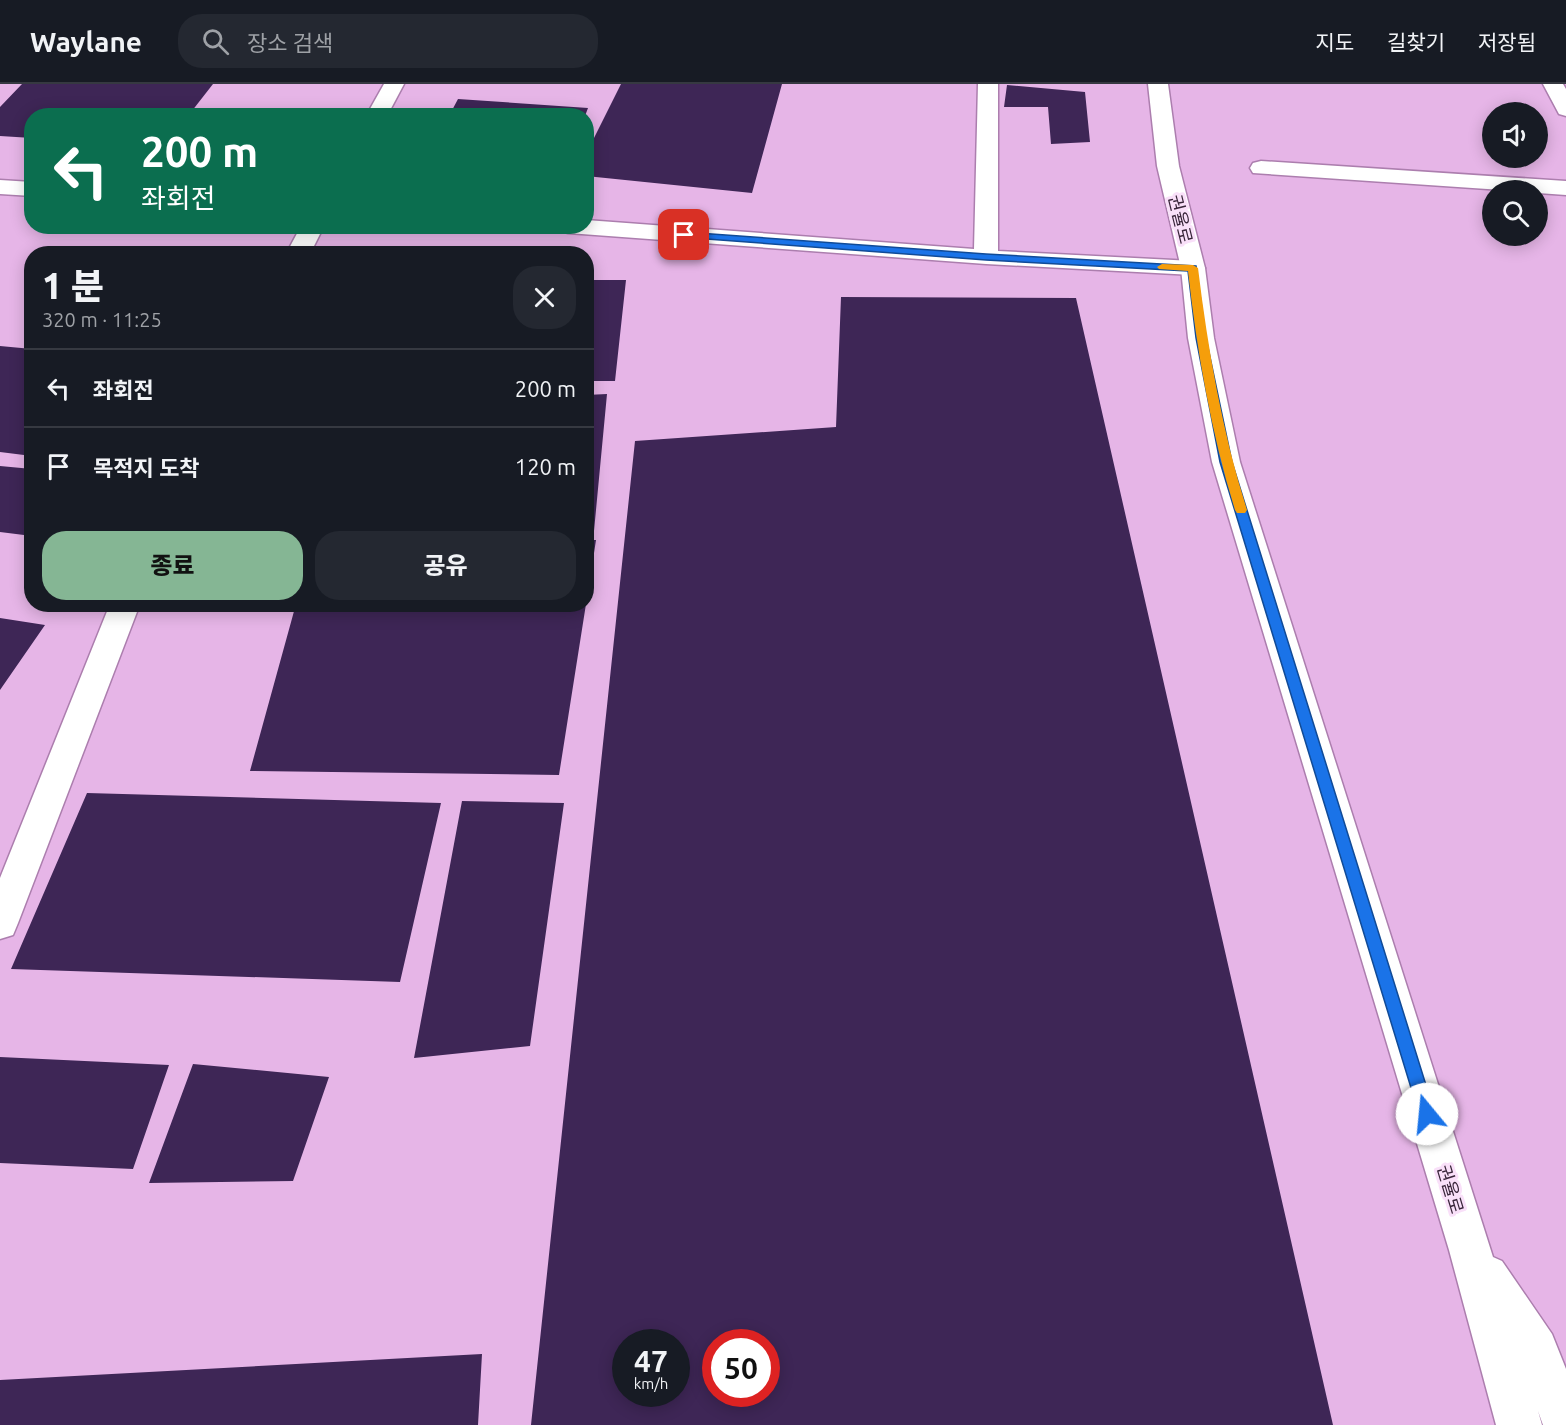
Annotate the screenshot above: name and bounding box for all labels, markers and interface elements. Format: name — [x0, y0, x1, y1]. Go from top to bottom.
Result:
search box — [178, 14, 598, 68]
icon: search — [199, 25, 232, 58]
text: Waylane — [30, 26, 142, 57]
text: 장소 검색 — [247, 30, 333, 55]
text: 지도 — [1315, 30, 1354, 54]
text: 길찾기 — [1387, 30, 1445, 54]
text: 저장됨 — [1478, 30, 1536, 54]
map controls — [1482, 102, 1548, 246]
button: sound — [1482, 102, 1548, 168]
text: 200 m — [141, 128, 258, 175]
icon: left — [42, 132, 120, 210]
button: search — [1482, 180, 1548, 246]
text: 좌회전 — [141, 183, 216, 213]
street label: 권율로 — [1165, 192, 1197, 246]
pin — [658, 209, 709, 260]
icon: arrive — [667, 218, 700, 251]
text: 1 분 — [42, 265, 104, 306]
button: close — [513, 266, 576, 329]
text: 320 m · 11:25 — [42, 308, 162, 331]
icon: left — [42, 372, 75, 405]
text: 200 m — [515, 376, 576, 401]
text: 좌회전 — [93, 377, 154, 402]
icon: arrive — [42, 450, 75, 483]
text: 120 m — [515, 454, 576, 479]
text: 목적지 도착 — [93, 455, 199, 480]
button: 종료 — [42, 531, 303, 600]
button: 공유 — [315, 531, 576, 600]
position arrow — [1395, 1082, 1459, 1146]
street label: 권율로 — [1434, 1162, 1468, 1216]
speed limit sign: 50 — [702, 1329, 780, 1407]
text: 47 — [634, 1344, 668, 1378]
text: km/h — [634, 1375, 668, 1392]

